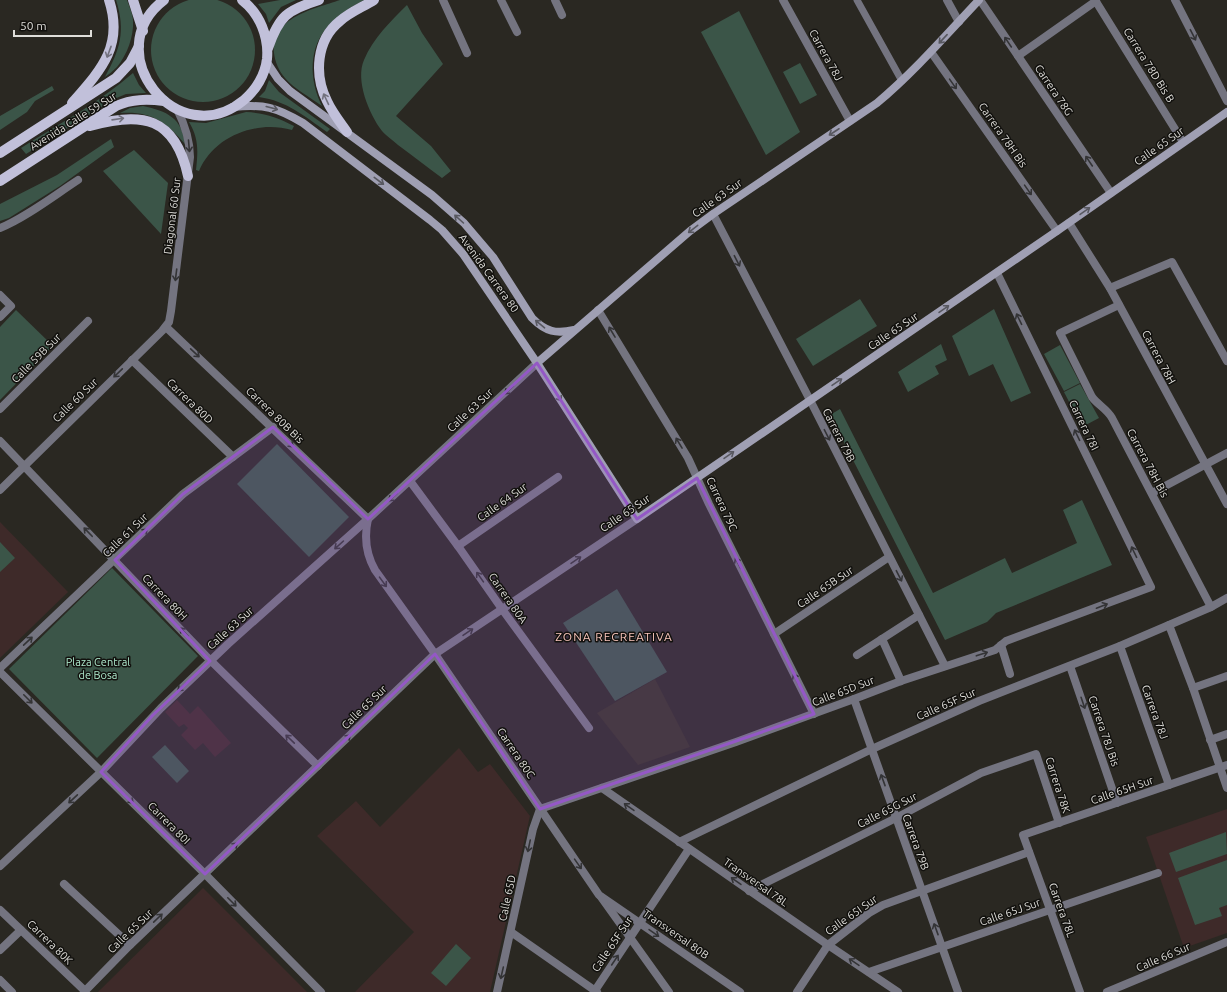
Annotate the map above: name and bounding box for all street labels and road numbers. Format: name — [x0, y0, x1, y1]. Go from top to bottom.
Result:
street label: Carrera 78D Bis B — [1121, 25, 1177, 105]
street label: Carrera 78J — [807, 27, 845, 83]
street label: Carrera 78G — [1033, 62, 1075, 118]
street label: Avenida Calle 59 Sur — [27, 89, 119, 153]
street label: Carrera 78H Bis — [976, 100, 1030, 170]
street label: Calle 65 Sur — [1132, 124, 1187, 168]
street label: Diagonal 60 Sur — [161, 176, 183, 255]
street label: Calle 63 Sur — [690, 176, 745, 220]
street label: Avenida Carrera 80 — [457, 232, 521, 314]
street label: Calle 65 Sur — [866, 309, 921, 352]
street label: Carrera 78H — [1140, 328, 1178, 386]
street label: Calle 59B Sur — [9, 330, 64, 385]
street label: Calle 60 Sur — [50, 375, 101, 424]
street label: Carrera 80D — [164, 376, 216, 426]
street label: Carrera 80B Bis — [244, 384, 306, 446]
street label: Calle 63 Sur — [445, 385, 496, 434]
street label: Carrera 78I — [1067, 398, 1101, 452]
street label: Carrera 79B — [820, 406, 858, 464]
street label: Carrera 78H Bis — [1125, 427, 1171, 500]
street label: Carrera 79C — [704, 475, 740, 533]
street label: Calle 64 Sur — [475, 480, 530, 524]
street label: Calle 65 Sur — [598, 491, 653, 534]
street label: Calle 61 Sur — [100, 510, 151, 559]
street label: Calle 65B Sur — [795, 563, 856, 610]
street label: Carrera 80A — [486, 571, 530, 626]
street label: Carrera 80H — [140, 572, 190, 622]
street label: Calle 63 Sur — [204, 604, 256, 652]
street label: Calle 65D Sur — [810, 673, 877, 708]
street label: Calle 65 Sur — [339, 682, 390, 731]
street label: Carrera 78J — [1140, 683, 1170, 741]
street label: Calle 65F Sur — [914, 685, 978, 722]
street label: Carrera 78J Bis — [1086, 694, 1122, 768]
street label: Carrera 80C — [495, 725, 537, 781]
street label: Carrera 78K — [1043, 755, 1073, 815]
street label: Calle 65H Sur — [1089, 773, 1156, 806]
street label: Calle 65G Sur — [855, 789, 920, 830]
street label: Carrera 80I — [146, 800, 192, 846]
street label: Carrera 79B — [900, 812, 932, 872]
street label: Transversal 78L — [721, 855, 791, 909]
street label: Calle 65D — [496, 874, 518, 922]
street label: Carrera 78L — [1047, 881, 1078, 939]
street label: Calle 65I Sur — [823, 892, 880, 937]
street label: Calle 65J Sur — [978, 896, 1043, 928]
street label: Calle 65 Sur — [105, 906, 156, 955]
street label: Transversal 80B — [641, 907, 711, 961]
street label: Calle 65F Sur — [589, 914, 635, 974]
street label: Carrera 80K — [25, 917, 75, 967]
street label: Calle 66 Sur — [1134, 940, 1193, 974]

